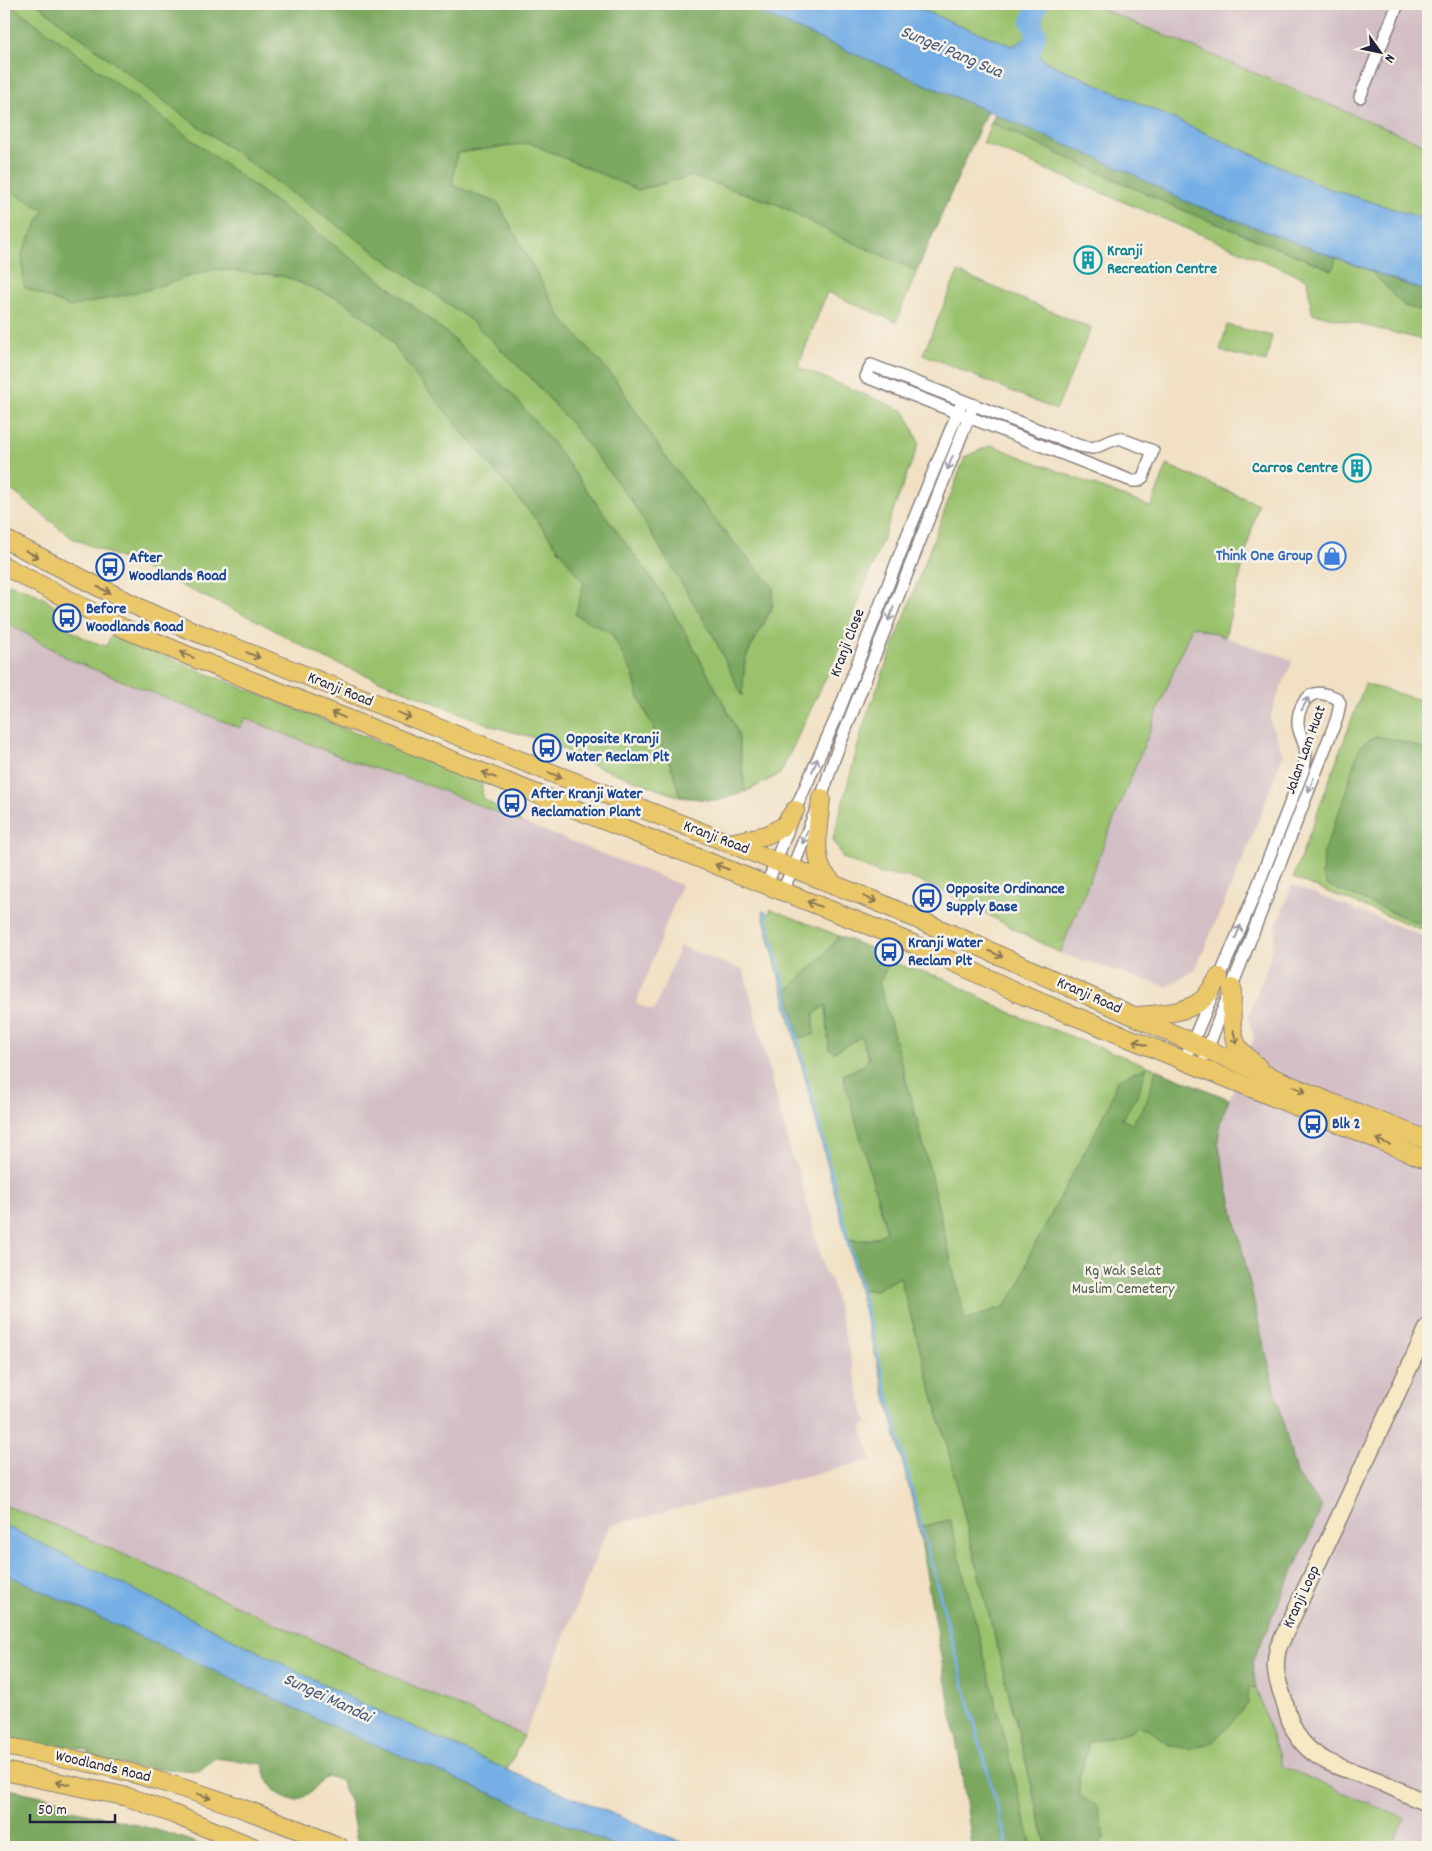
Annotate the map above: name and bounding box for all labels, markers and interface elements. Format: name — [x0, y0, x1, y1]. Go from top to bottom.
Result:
water label: Sungei Pang Sua — [896, 20, 1007, 86]
north arrow — [1354, 28, 1404, 78]
text: N — [1379, 50, 1399, 66]
place label: Kranji Recreation Centre — [1107, 240, 1217, 281]
building icon: Kranji Recreation Centre — [1073, 245, 1103, 275]
building icon: Carros Centre — [1342, 453, 1372, 483]
one-way arrow — [945, 455, 954, 470]
place label: Carros Centre — [1252, 457, 1338, 480]
shop icon: Think One Group — [1317, 541, 1347, 571]
place label: Think One Group — [1216, 545, 1313, 568]
place label: After Woodlands Road — [129, 547, 226, 588]
one-way arrow — [25, 549, 39, 559]
bus stop icon: After Woodlands Road — [95, 552, 125, 582]
one-way arrow — [97, 585, 112, 595]
place label: Before Woodlands Road — [86, 598, 183, 639]
bus stop icon: Before Woodlands Road — [52, 603, 82, 633]
street label: Kranji Close — [824, 605, 872, 681]
one-way arrow — [886, 606, 895, 621]
one-way arrow — [180, 650, 195, 659]
one-way arrow — [245, 651, 260, 660]
street label: Kranji Road — [304, 666, 376, 714]
one-way arrow — [1300, 697, 1310, 712]
street label: Jalan Lam Huat — [1279, 702, 1333, 798]
one-way arrow — [331, 710, 346, 719]
one-way arrow — [396, 711, 411, 720]
place label: Opposite Kranji Water Reclam Plt — [566, 728, 670, 769]
bus stop icon: Opposite Kranji Water Reclam Plt — [532, 733, 562, 763]
one-way arrow — [811, 758, 820, 773]
one-way arrow — [482, 770, 497, 779]
one-way arrow — [547, 771, 562, 780]
one-way arrow — [1306, 777, 1315, 792]
place label: After Kranji Water Reclamation Plant — [531, 783, 644, 824]
bus stop icon: After Kranji Water Reclamation Plant — [497, 788, 527, 818]
street label: Kranji Road — [680, 815, 752, 861]
one-way arrow — [800, 829, 809, 844]
one-way arrow — [714, 862, 730, 871]
place label: Opposite Ordinance Supply Base — [946, 878, 1065, 919]
bus stop icon: Opposite Ordinance Supply Base — [912, 883, 942, 913]
one-way arrow — [862, 895, 877, 905]
one-way arrow — [807, 898, 822, 908]
one-way arrow — [1234, 925, 1243, 940]
place label: Kranji Water Reclam Plt — [908, 932, 984, 973]
bus stop icon: Kranji Water Reclam Plt — [874, 937, 904, 967]
one-way arrow — [988, 950, 1003, 960]
street label: Kranji Road — [1053, 971, 1125, 1021]
one-way arrow — [1231, 1028, 1240, 1044]
one-way arrow — [1133, 1037, 1148, 1047]
one-way arrow — [1291, 1085, 1306, 1094]
bus stop icon: Blk 2 — [1298, 1109, 1328, 1139]
place label: Blk 2 — [1332, 1113, 1361, 1136]
one-way arrow — [1376, 1136, 1391, 1146]
park label: Kg Wak Selat Muslim Cemetery — [1072, 1260, 1175, 1301]
street label: Kranji Loop — [1277, 1562, 1327, 1632]
water label: Sungei Mandai — [279, 1668, 378, 1731]
street label: Woodlands Road — [53, 1745, 153, 1789]
one-way arrow — [55, 1778, 71, 1788]
scale bar — [30, 1791, 115, 1823]
one-way arrow — [196, 1792, 211, 1801]
text: 50 m — [38, 1800, 67, 1822]

